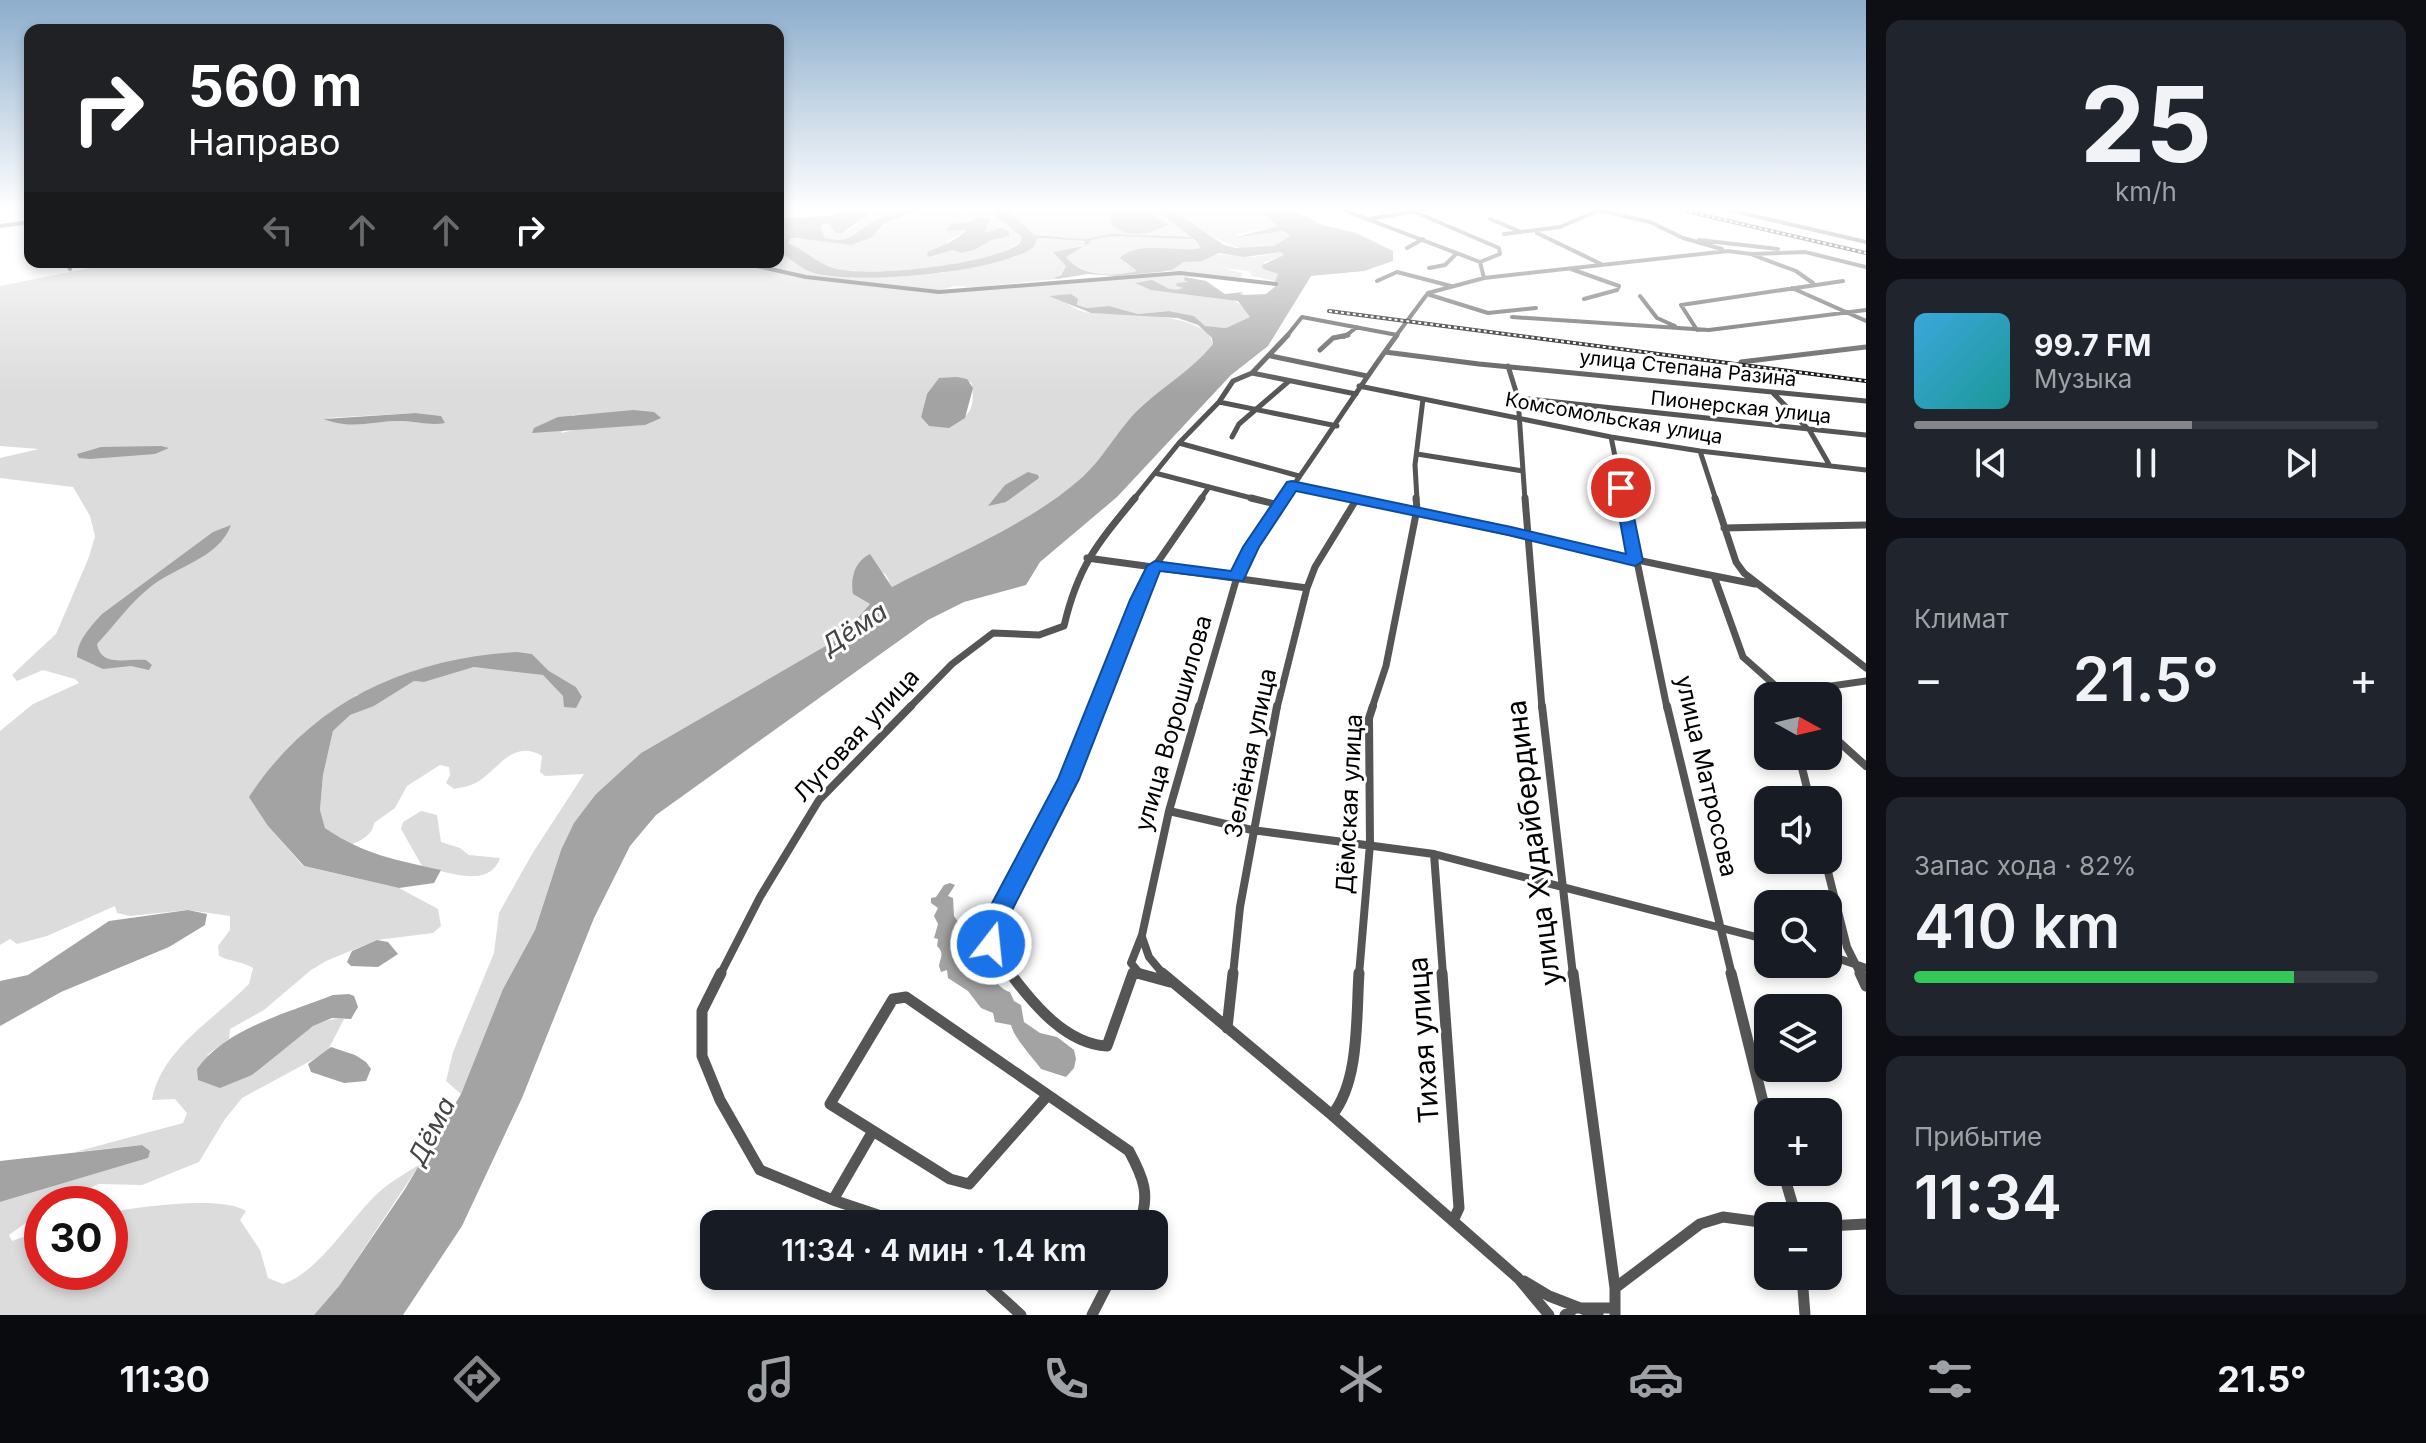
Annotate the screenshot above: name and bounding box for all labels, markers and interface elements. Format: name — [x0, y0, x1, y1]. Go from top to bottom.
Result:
text: 560 m — [188, 52, 362, 120]
icon: right — [56, 56, 160, 160]
text: 25 — [2080, 61, 2212, 187]
text: Направо — [188, 120, 341, 164]
text: km/h — [2115, 176, 2177, 207]
icon: left — [256, 208, 300, 252]
icon: ahead — [340, 208, 384, 252]
icon: ahead — [424, 208, 468, 252]
icon: right — [508, 208, 552, 252]
text: 99.7 FM — [2034, 327, 2151, 363]
street label: улица Степана Разина — [1578, 345, 1798, 391]
text: Музыка — [2034, 363, 2132, 394]
street label: Пионерская улица — [1650, 386, 1832, 428]
street label: Комсомольская улица — [1503, 387, 1725, 449]
icon: previous — [1969, 441, 2013, 485]
icon: pause — [2124, 441, 2168, 485]
icon: next — [2279, 441, 2323, 485]
pin — [1587, 454, 1655, 522]
icon: arrive — [1599, 466, 1643, 510]
water label: Дёма — [814, 595, 893, 661]
text: Климат — [1914, 603, 2009, 634]
street label: улица Ворошилова — [1128, 612, 1218, 834]
text: 21.5° — [2073, 643, 2219, 715]
text: − — [1914, 652, 1943, 706]
text: + — [2349, 652, 2378, 706]
street label: Луговая улица — [787, 662, 925, 808]
street label: Зелёная улица — [1218, 666, 1282, 840]
street label: улица Матросова — [1670, 672, 1744, 880]
north arrow — [1754, 682, 1842, 770]
map controls — [1754, 682, 1842, 1290]
street label: улица Худайбердина — [1499, 698, 1567, 988]
street label: Дёмская улица — [1330, 713, 1368, 895]
button: sound — [1754, 786, 1842, 874]
text: Запас хода · 82% — [1914, 850, 2136, 881]
button: search — [1754, 890, 1842, 978]
text: 410 km — [1914, 890, 2120, 962]
position arrow — [949, 902, 1033, 986]
street label: Тихая улица — [1400, 956, 1446, 1124]
button: layers — [1754, 994, 1842, 1082]
water label: Дёма — [400, 1092, 461, 1171]
button: + — [1754, 1098, 1842, 1186]
text: Прибытие — [1914, 1121, 2042, 1152]
text: 11:34 — [1914, 1161, 2062, 1233]
speed limit sign: 30 — [24, 1186, 128, 1290]
button: − — [1754, 1202, 1842, 1290]
text: 11:34 · 4 мин · 1.4 km — [781, 1232, 1087, 1268]
icon: directions — [449, 1351, 505, 1407]
icon: music — [743, 1351, 799, 1407]
icon: phone — [1038, 1351, 1094, 1407]
icon: climate — [1333, 1351, 1389, 1407]
icon: car — [1628, 1351, 1684, 1407]
icon: filters — [1922, 1351, 1978, 1407]
text: 11:30 — [119, 1357, 210, 1401]
text: 21.5° — [2217, 1357, 2307, 1401]

